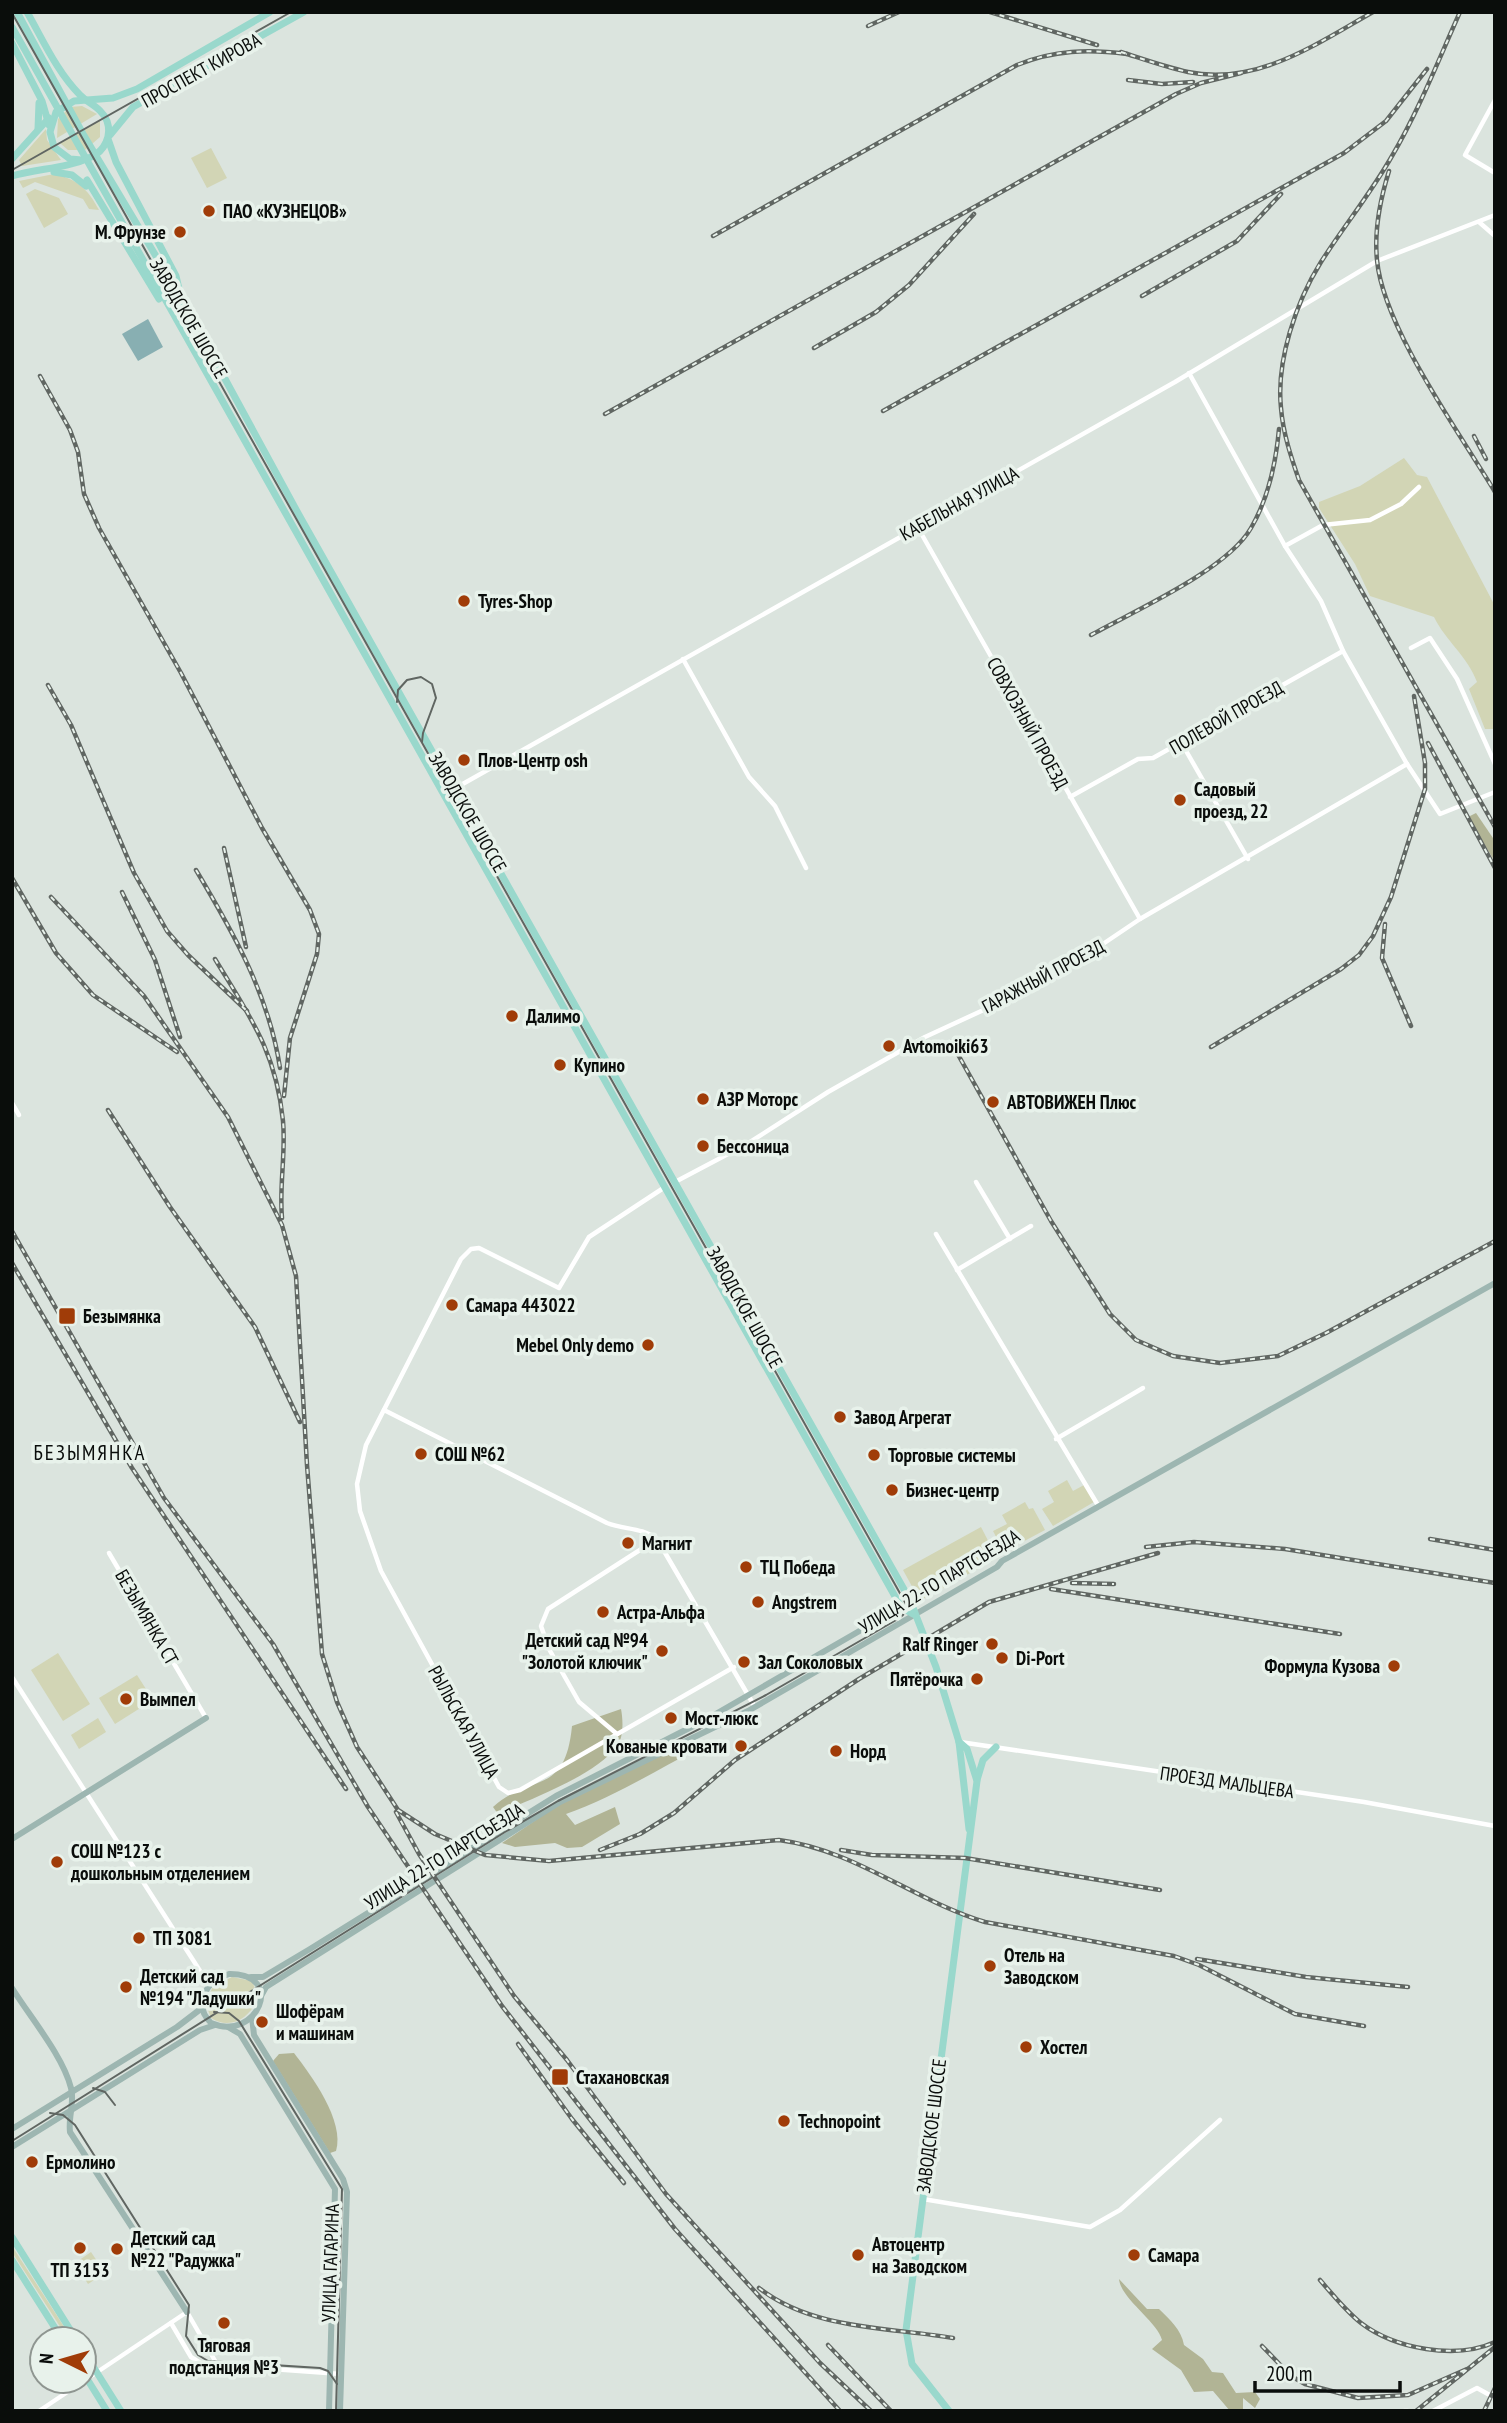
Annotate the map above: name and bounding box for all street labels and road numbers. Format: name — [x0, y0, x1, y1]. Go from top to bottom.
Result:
street label: ПРОСПЕКТ КИРОВА — [137, 27, 265, 113]
street label: ЗАВОДСКОЕ ШОССЕ — [145, 253, 233, 383]
street label: КАБЕЛЬНАЯ УЛИЦА — [895, 460, 1023, 546]
street label: СОВХОЗНЫЙ ПРОЕЗД — [982, 653, 1074, 793]
street label: ПОЛЕВОЙ ПРОЕЗД — [1165, 675, 1287, 759]
street label: ЗАВОДСКОЕ ШОССЕ — [424, 747, 512, 877]
street label: ГАРАЖНЫЙ ПРОЕЗД — [978, 934, 1108, 1018]
street label: ЗАВОДСКОЕ ШОССЕ — [702, 1242, 788, 1372]
street label: УЛИЦА 22-ГО ПАРТСЪЕЗДА — [854, 1523, 1024, 1639]
street label: БЕЗЫМЯНКА СТ — [110, 1565, 184, 1669]
street label: РЫЛЬСКАЯ УЛИЦА — [423, 1661, 505, 1783]
street label: ПРОЕЗД МАЛЬЦЕВА — [1158, 1761, 1296, 1803]
street label: УЛИЦА 22-ГО ПАРТСЪЕЗДА — [360, 1797, 528, 1915]
street label: ЗАВОДСКОЕ ШОССЕ — [911, 2057, 951, 2195]
street label: УЛИЦА ГАГАРИНА — [316, 2203, 344, 2323]

